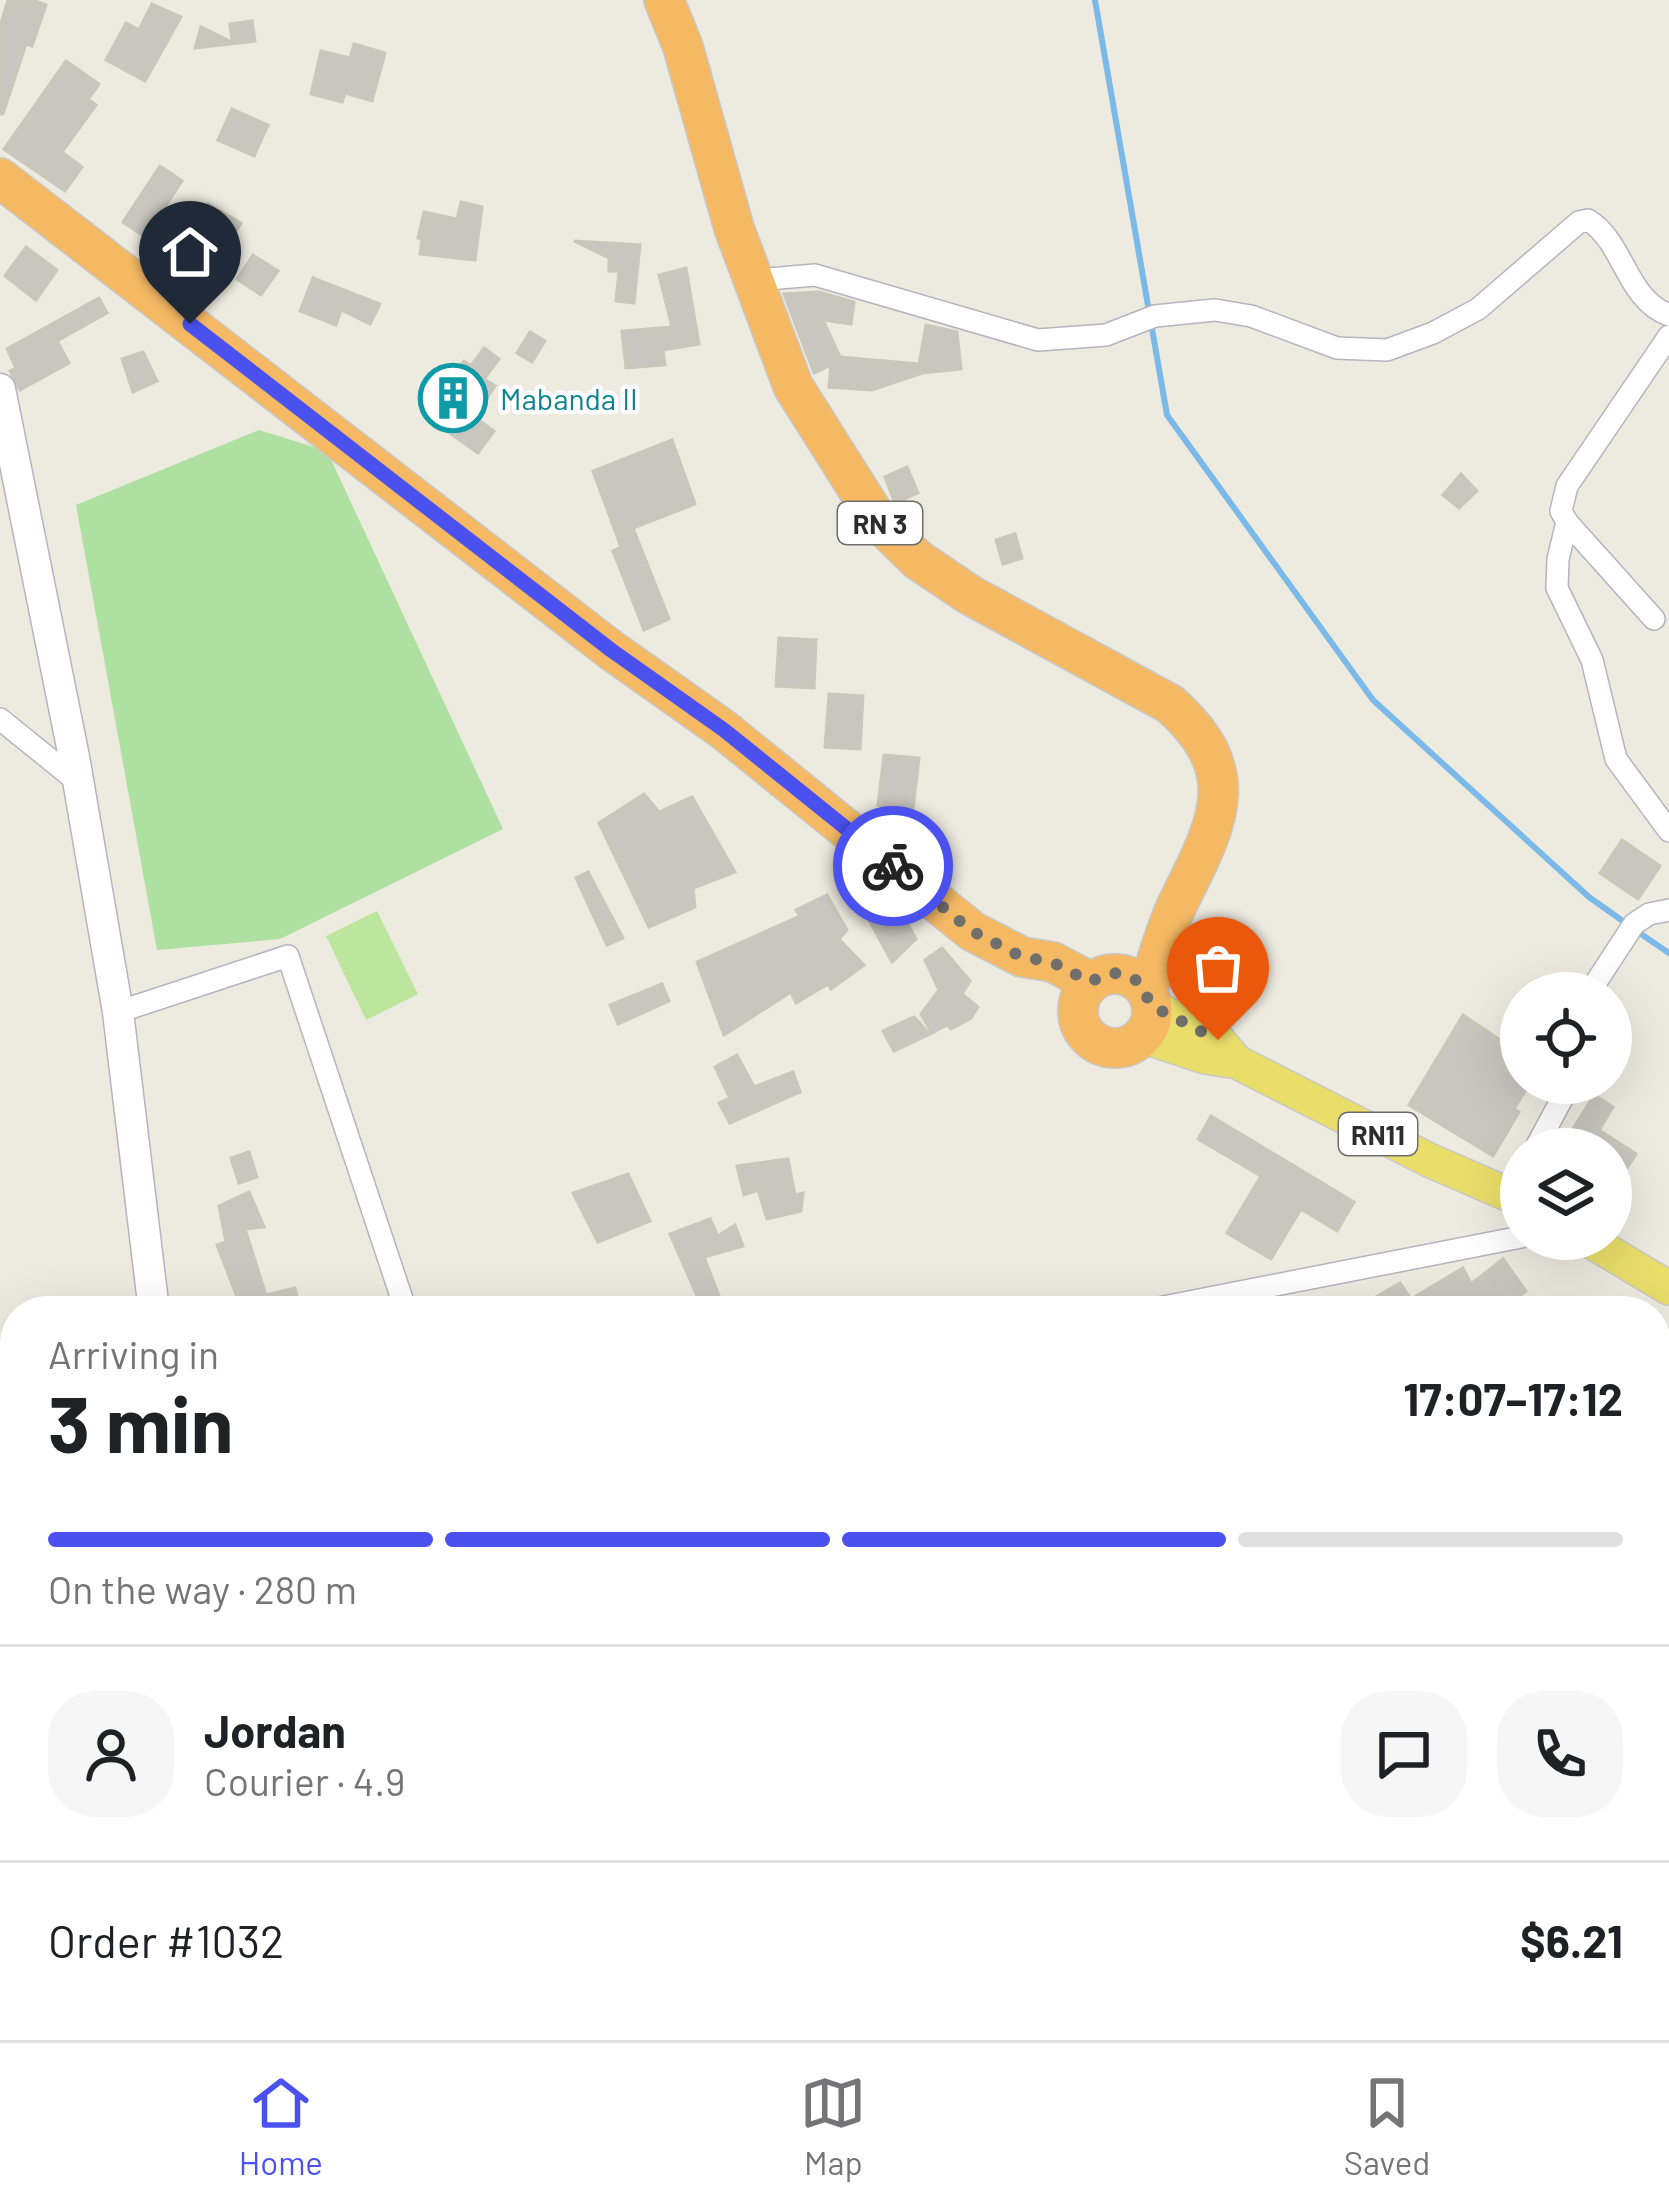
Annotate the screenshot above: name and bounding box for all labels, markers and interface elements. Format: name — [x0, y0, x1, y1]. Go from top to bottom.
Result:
pin — [139, 201, 241, 324]
icon: home — [157, 219, 223, 285]
building icon: Mabanda II — [418, 363, 488, 433]
place label: Mabanda II — [500, 380, 638, 416]
road number: RN 3 — [838, 502, 922, 544]
courier — [833, 806, 953, 926]
icon: bike — [860, 833, 926, 899]
pin — [1167, 917, 1269, 1040]
icon: bag — [1185, 935, 1251, 1001]
map controls — [1500, 972, 1632, 1260]
button: locate — [1500, 972, 1632, 1104]
road number: RN11 — [1339, 1113, 1417, 1155]
button: layers — [1500, 1128, 1632, 1260]
text: Arriving in — [48, 1330, 219, 1377]
text: 17:07–17:12 — [1403, 1371, 1623, 1425]
text: 3 min — [48, 1375, 233, 1469]
text: On the way · 280 m — [48, 1565, 357, 1612]
button: person — [48, 1691, 174, 1817]
button: chat — [1341, 1691, 1467, 1817]
button: phone — [1497, 1691, 1623, 1817]
text: Jordan — [204, 1703, 346, 1757]
text: Courier · 4.9 — [204, 1757, 405, 1804]
text: Order #1032 — [48, 1913, 284, 1967]
text: $6.21 — [1520, 1913, 1623, 1967]
tab: Home — [239, 2070, 323, 2182]
tab: Map — [800, 2070, 866, 2182]
tab: Saved — [1344, 2070, 1430, 2182]

